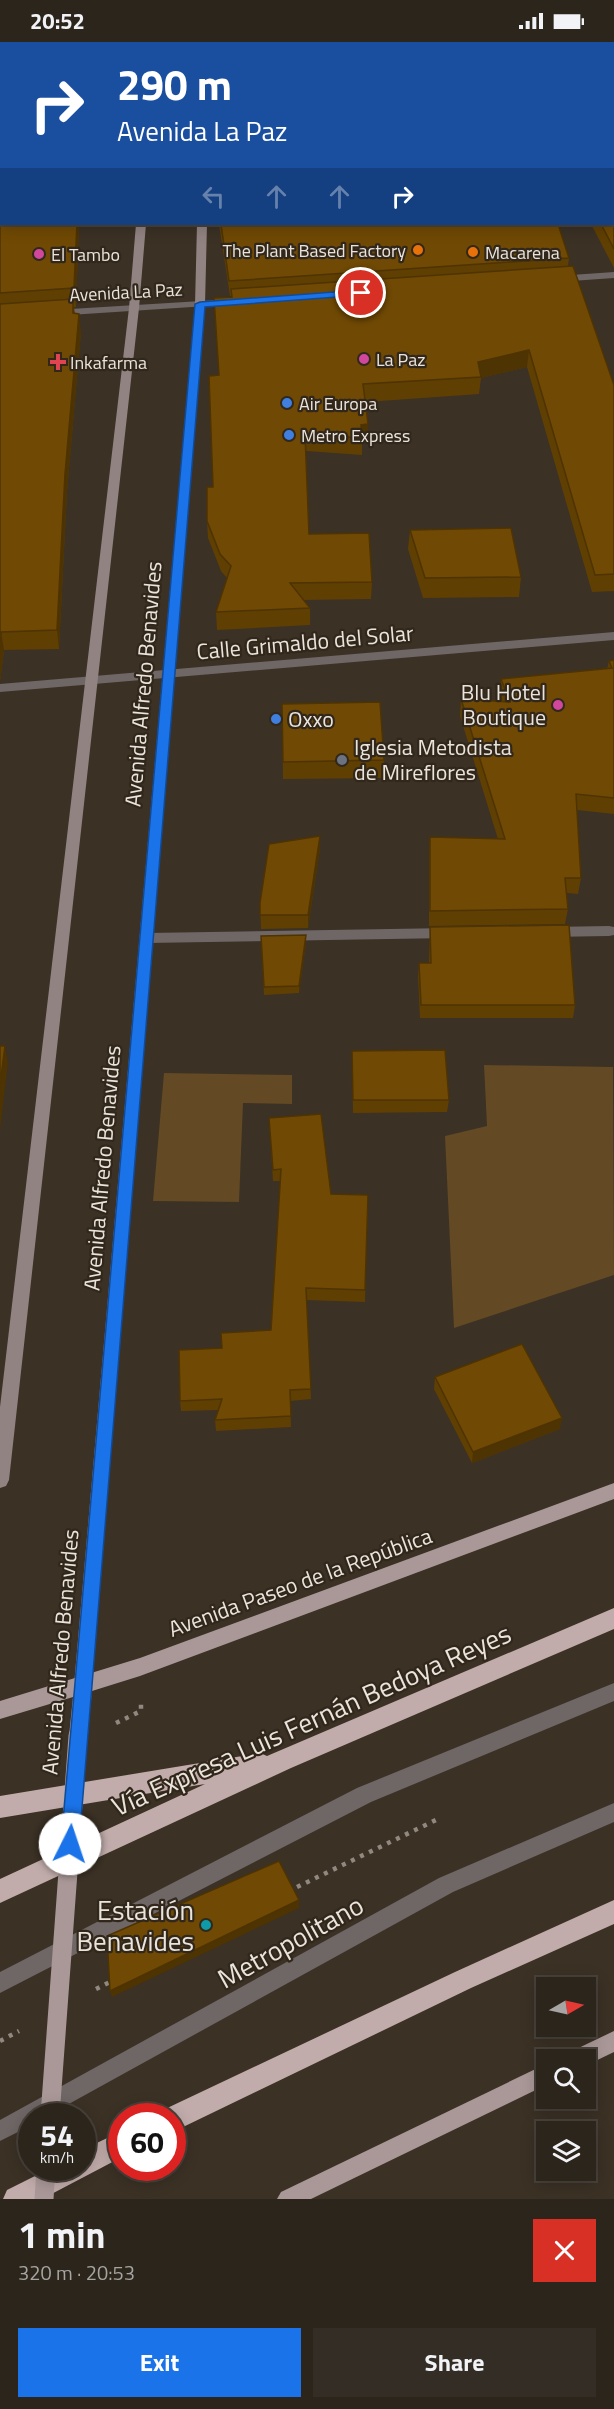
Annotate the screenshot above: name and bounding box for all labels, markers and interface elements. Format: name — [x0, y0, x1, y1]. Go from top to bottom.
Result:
text: 20:52 — [30, 4, 85, 38]
text: 290 m — [117, 52, 232, 116]
icon: right — [18, 66, 96, 144]
text: Avenida La Paz — [117, 110, 287, 151]
icon: left — [197, 180, 230, 213]
icon: ahead — [260, 180, 293, 213]
icon: ahead — [323, 180, 356, 213]
icon: right — [386, 180, 419, 213]
place label: The Plant Based Factory — [223, 237, 406, 264]
place label: Macarena — [485, 239, 560, 266]
place label: El Tambo — [51, 241, 120, 268]
marker: The Plant Based Factory — [411, 243, 425, 257]
marker: Macarena — [466, 245, 480, 259]
marker: El Tambo — [32, 247, 46, 261]
pin — [335, 267, 386, 318]
street label: Avenida La Paz — [69, 276, 183, 308]
icon: arrive — [344, 276, 377, 309]
place label: La Paz — [376, 346, 425, 373]
place label: Inkafarma — [70, 349, 147, 376]
marker: La Paz — [357, 352, 371, 366]
marker: Inkafarma — [51, 355, 65, 369]
place label: Air Europa — [299, 390, 377, 417]
marker: Air Europa — [280, 396, 294, 410]
place label: Metro Express — [301, 422, 410, 449]
marker: Metro Express — [282, 428, 296, 442]
street label: Avenida Alfredo Benavides — [115, 560, 171, 808]
street label: Calle Grimaldo del Solar — [195, 616, 415, 668]
place label: Blu Hotel Boutique — [461, 675, 546, 734]
marker: Blu Hotel Boutique — [551, 698, 565, 712]
place label: Oxxo — [288, 702, 334, 736]
marker: Oxxo — [269, 712, 283, 726]
place label: Iglesia Metodista de Mireflores — [354, 730, 512, 789]
marker: Iglesia Metodista de Mireflores — [335, 753, 349, 767]
street label: Avenida Alfredo Benavides — [74, 1044, 130, 1292]
street label: Avenida Paseo de la República — [163, 1518, 437, 1646]
street label: Avenida Alfredo Benavides — [32, 1528, 88, 1776]
street label: Vía Expresa Luis Fernán Bedoya Reyes — [105, 1612, 517, 1826]
position arrow — [38, 1812, 102, 1876]
street label: Metropolitano — [210, 1884, 370, 1998]
place label: Estación Benavides — [76, 1889, 194, 1961]
marker: Estación Benavides — [199, 1918, 213, 1932]
north arrow — [536, 1977, 596, 2037]
map controls — [536, 1977, 596, 2181]
button: search — [536, 2049, 596, 2109]
speed limit sign: 60 — [108, 2103, 186, 2181]
text: 54 — [40, 2112, 74, 2158]
button: layers — [536, 2121, 596, 2181]
text: km/h — [40, 2146, 74, 2169]
text: 1 min — [18, 2207, 105, 2262]
button: close — [533, 2219, 596, 2282]
text: 320 m · 20:53 — [18, 2257, 135, 2288]
button: Exit — [18, 2328, 301, 2397]
button: Share — [313, 2328, 596, 2397]

